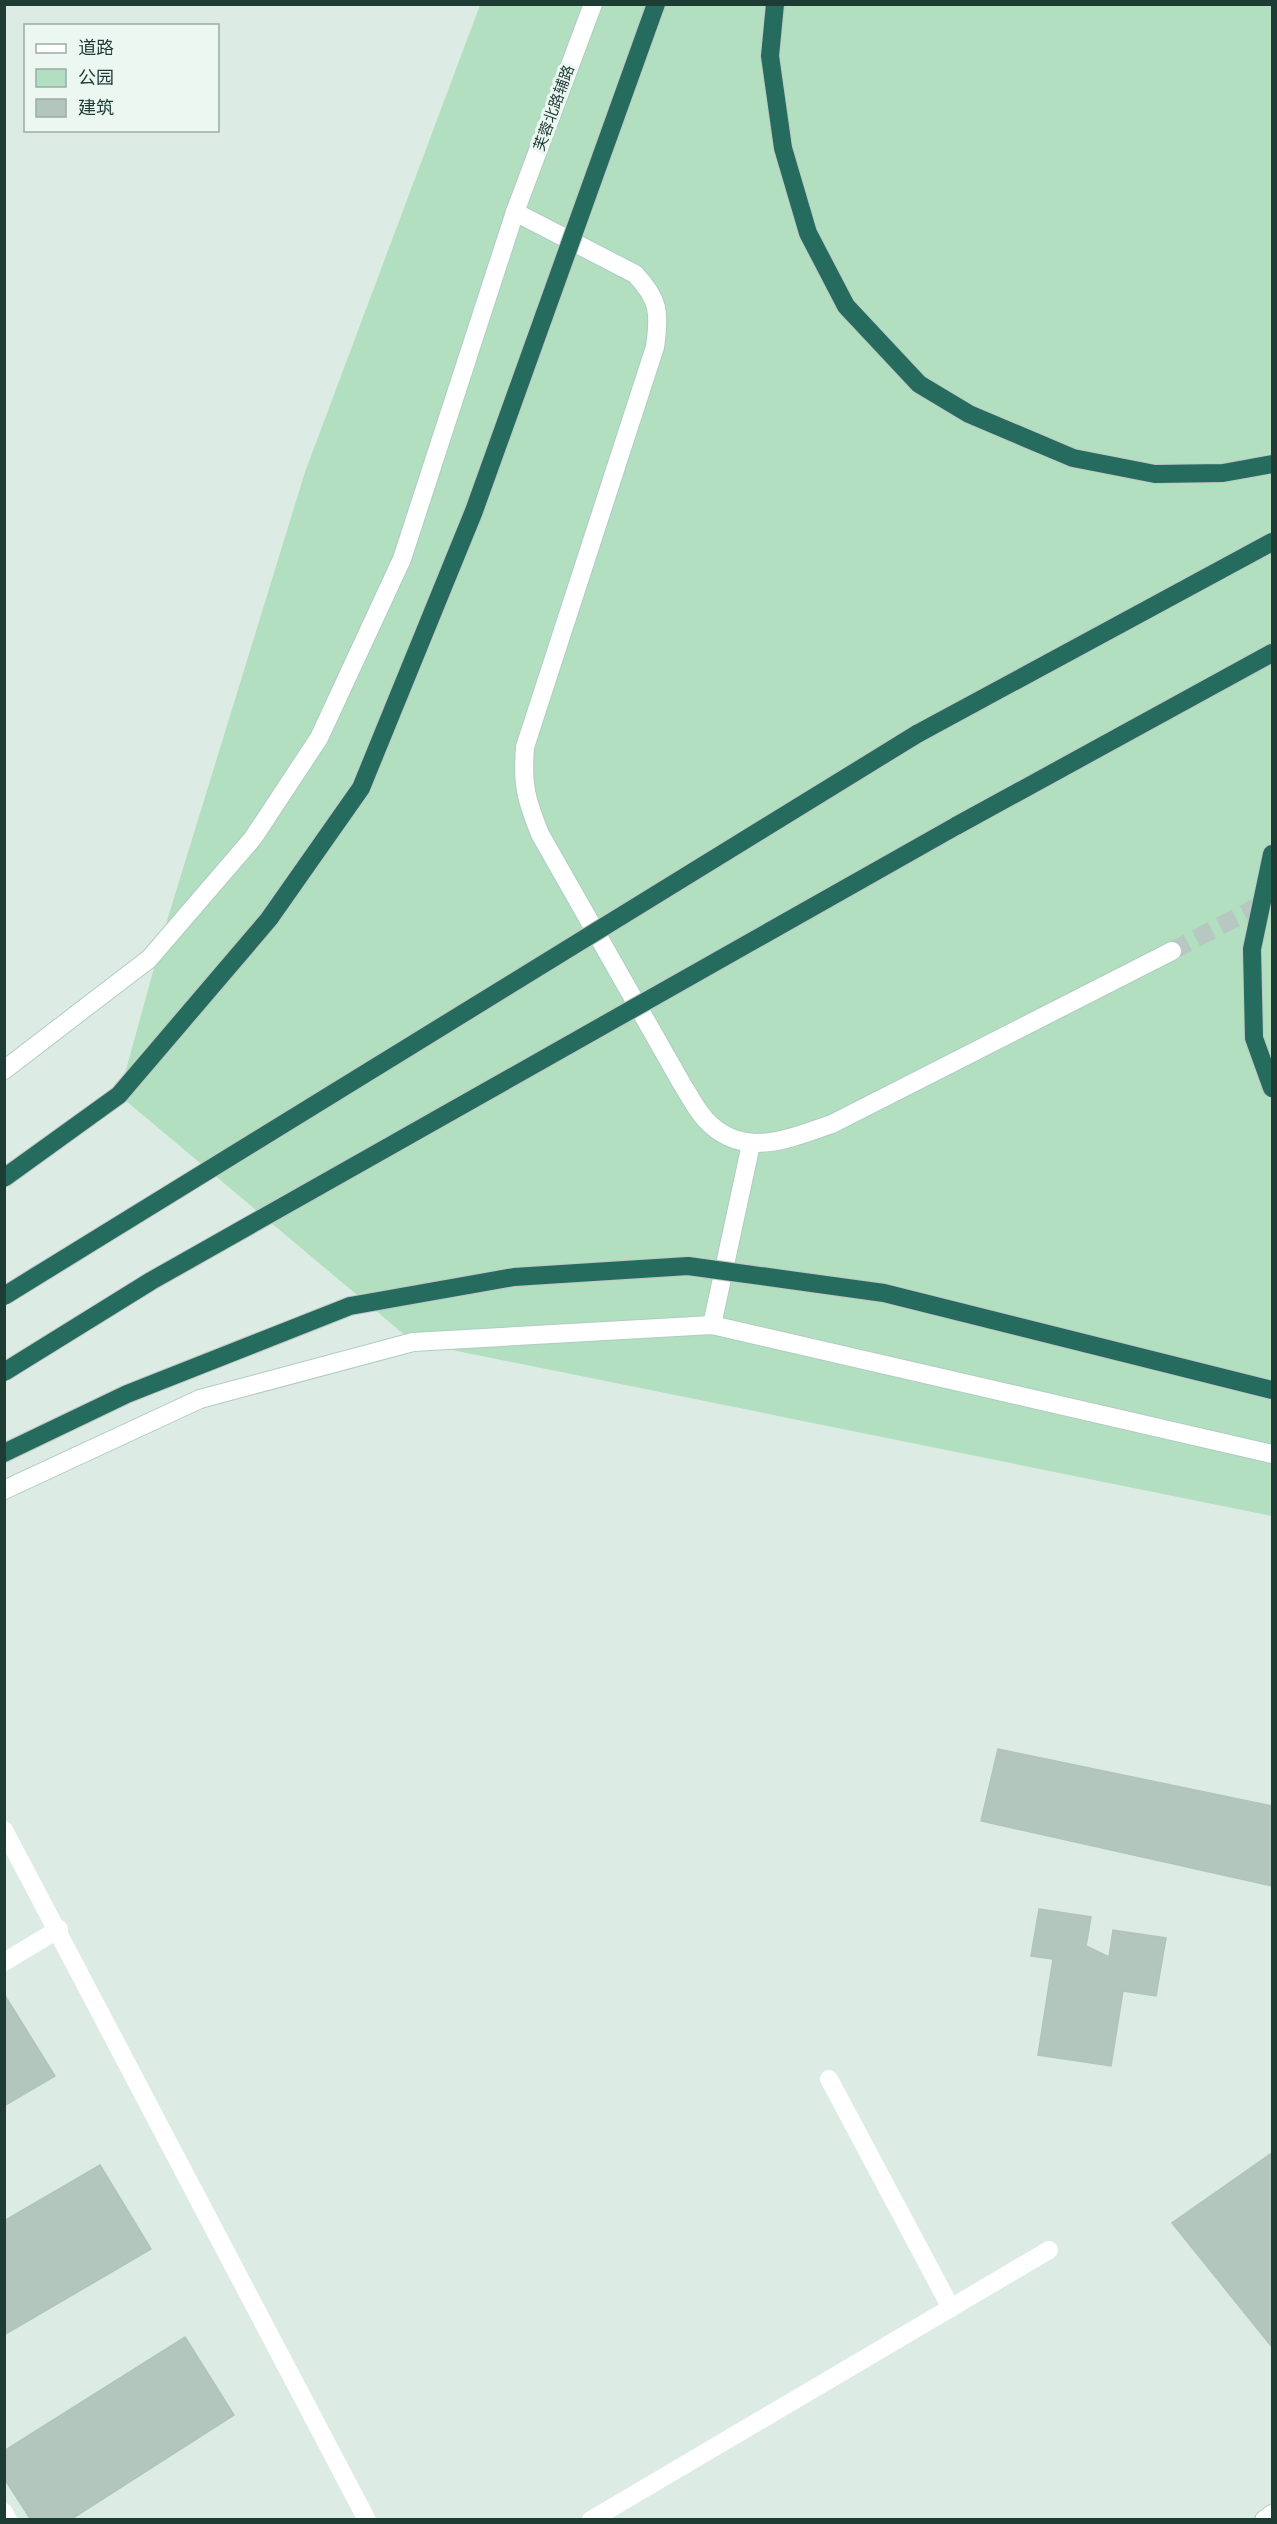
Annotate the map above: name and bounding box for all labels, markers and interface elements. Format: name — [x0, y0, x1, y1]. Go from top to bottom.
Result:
legend — [24, 24, 219, 132]
text: 道路 — [78, 37, 114, 59]
street label: 芙蓉北路辅路 — [530, 63, 578, 153]
text: 公园 — [78, 67, 114, 89]
text: 建筑 — [78, 97, 114, 119]

